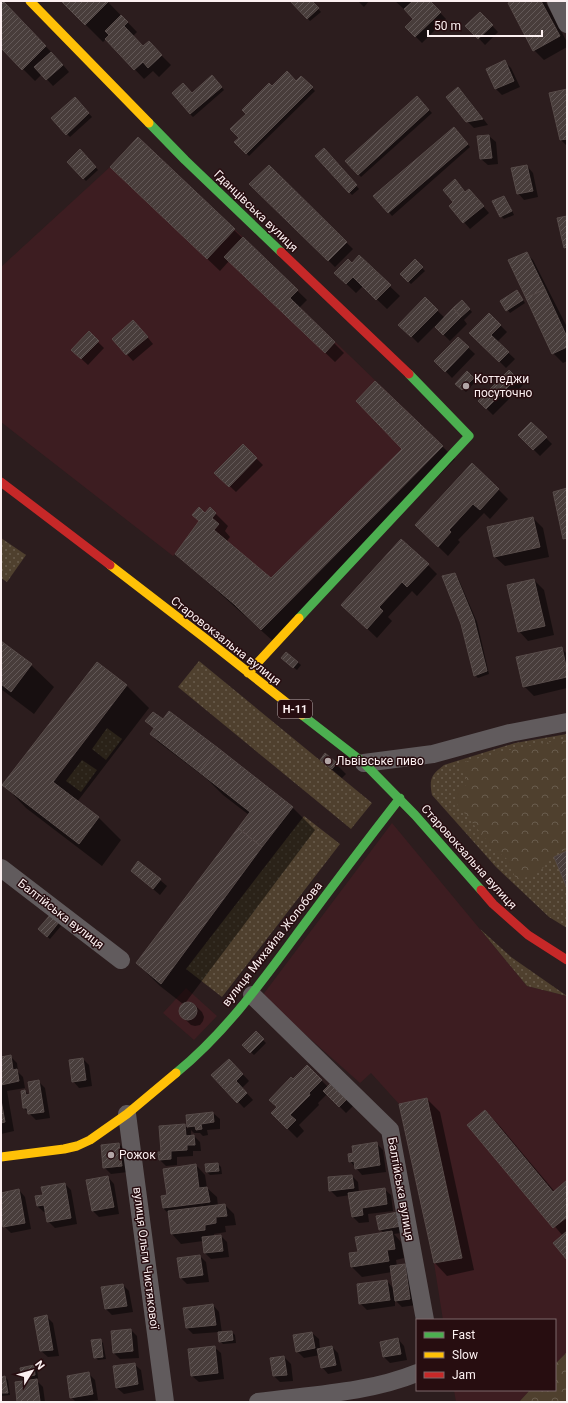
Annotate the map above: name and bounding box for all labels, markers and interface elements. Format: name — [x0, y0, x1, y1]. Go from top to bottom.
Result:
scale bar — [428, 12, 542, 38]
text: 50 m — [434, 19, 461, 33]
street label: Гданцівська вулиця — [211, 167, 301, 255]
place label: Коттеджи посуточно — [474, 372, 533, 400]
marker: Коттеджи посуточно — [461, 381, 471, 391]
street label: Старовокзальна вулиця — [168, 594, 284, 688]
road number: Н-11 — [278, 700, 312, 718]
place label: Львівське пиво — [336, 754, 424, 768]
marker: Львівське пиво — [323, 756, 333, 766]
street label: Старовокзальна вулиця — [418, 802, 520, 912]
street label: Балтійська вулиця — [15, 876, 107, 952]
street label: вулиця Михайла Жолобова — [219, 879, 325, 1009]
street label: Балтійська вулиця — [385, 1136, 417, 1242]
place label: Рожок — [119, 1148, 156, 1162]
marker: Рожок — [106, 1150, 116, 1160]
street label: вулиця Ольги Чистякової — [130, 1186, 162, 1331]
legend — [416, 1319, 556, 1391]
text: Fast — [452, 1328, 475, 1342]
text: Slow — [452, 1348, 478, 1362]
north arrow — [12, 1351, 52, 1391]
text: N — [32, 1358, 47, 1372]
text: Jam — [452, 1368, 476, 1382]

